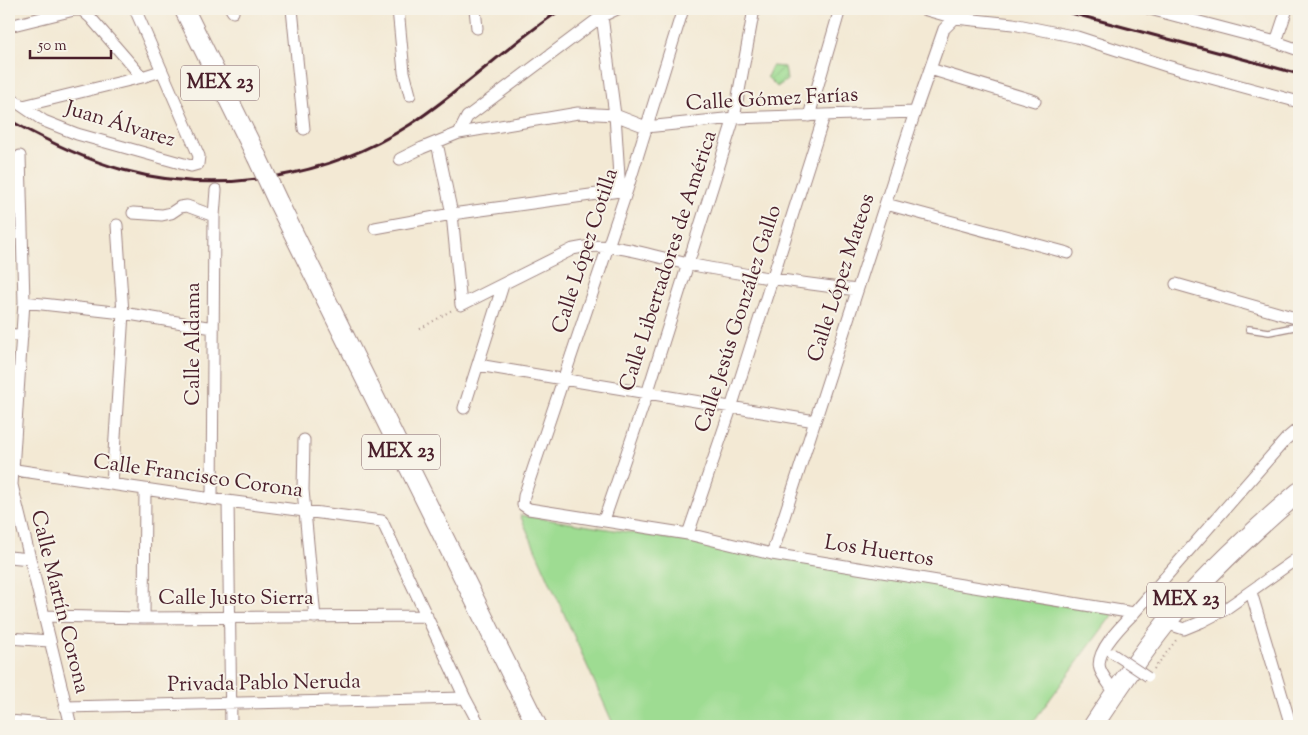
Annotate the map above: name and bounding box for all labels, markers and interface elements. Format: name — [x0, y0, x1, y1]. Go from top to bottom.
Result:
scale bar — [30, 28, 111, 60]
text: 50 m — [37, 36, 67, 57]
road number: MEX 23 — [181, 66, 259, 100]
street label: Calle Gómez Farías — [685, 81, 859, 119]
street label: Juan Álvarez — [60, 94, 179, 156]
street label: Calle Libertadores de América — [613, 126, 725, 395]
street label: Calle López Cotilla — [545, 164, 627, 337]
street label: Calle López Mateos — [801, 190, 883, 366]
street label: Calle Jesús González Gallo — [688, 201, 790, 437]
street label: Calle Aldama — [179, 282, 209, 406]
road number: MEX 23 — [362, 434, 440, 470]
street label: Calle Francisco Corona — [91, 447, 305, 507]
street label: Calle Martín Corona — [22, 507, 96, 697]
street label: Los Huertos — [822, 529, 936, 575]
road number: MEX 23 — [1147, 582, 1225, 618]
street label: Calle Justo Sierra — [158, 584, 314, 614]
street label: Privada Pablo Neruda — [167, 667, 361, 701]

